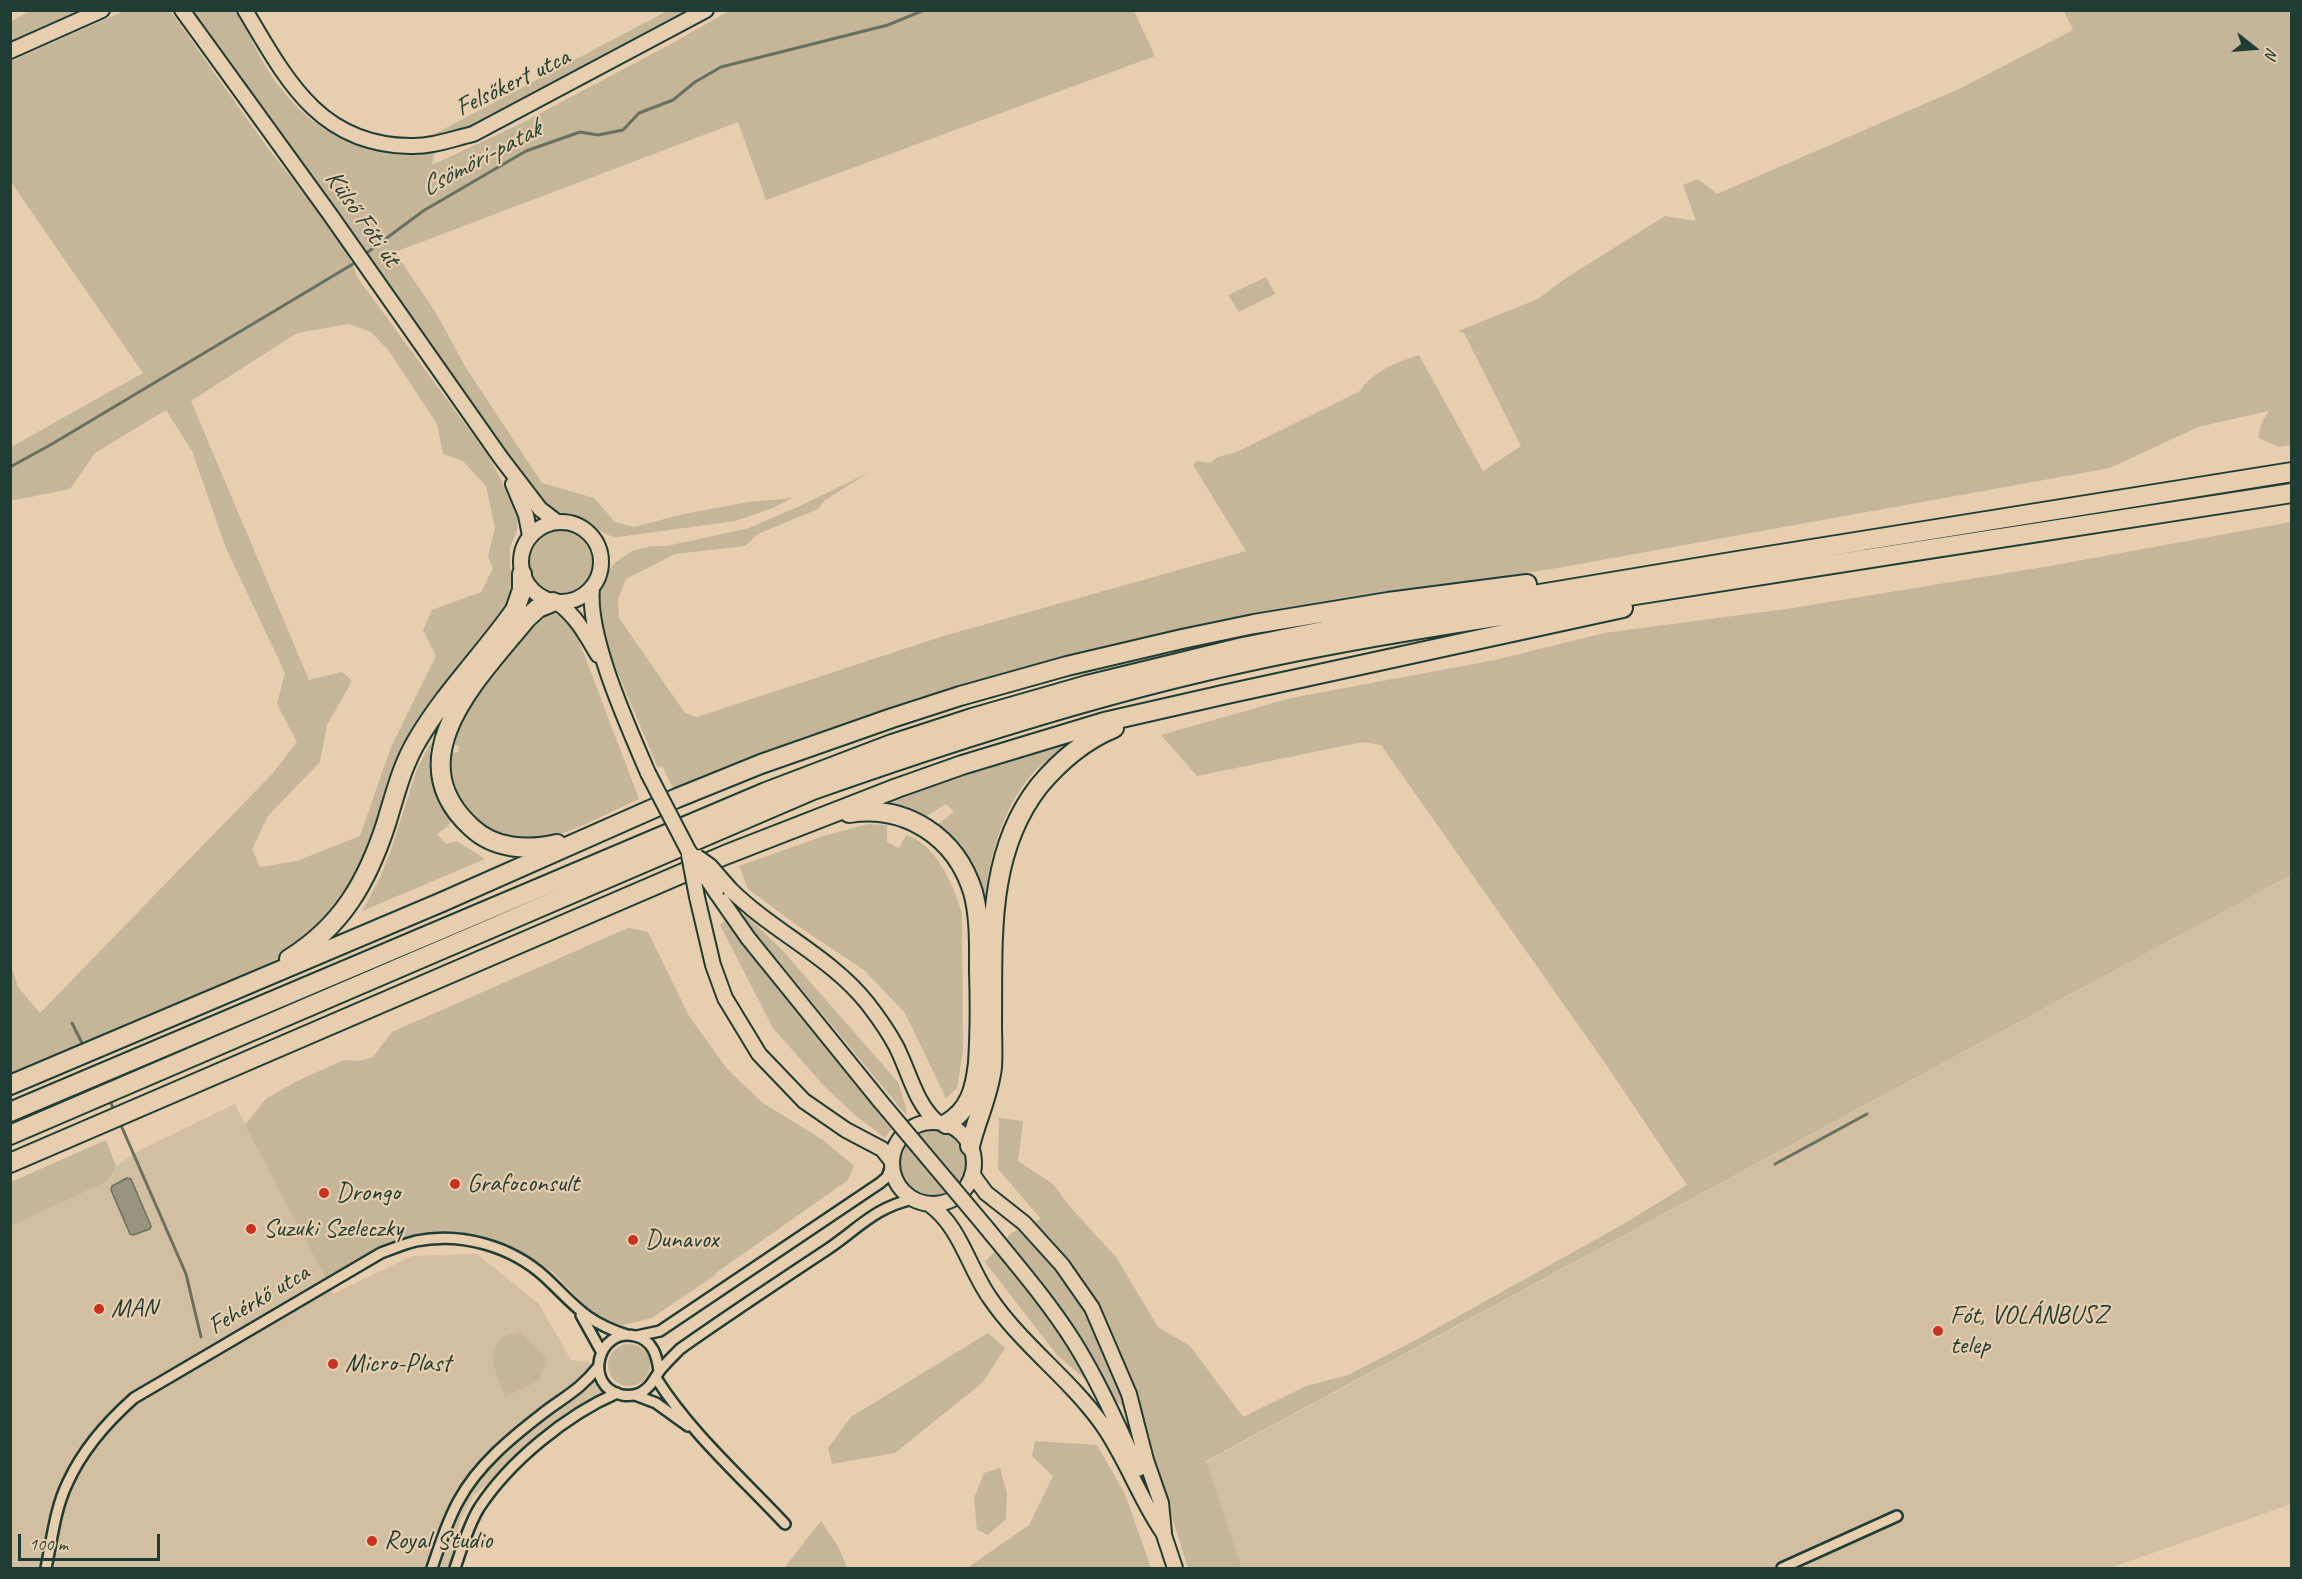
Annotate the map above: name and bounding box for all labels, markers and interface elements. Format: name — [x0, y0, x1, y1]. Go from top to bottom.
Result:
north arrow — [2224, 18, 2284, 78]
street label: Felsőkert utca — [451, 42, 575, 124]
text: N — [2260, 46, 2282, 61]
water label: Csömöri-patak — [415, 114, 547, 204]
street label: Külső Fóti út — [318, 165, 406, 273]
place label: Grafoconsult — [467, 1168, 579, 1200]
place label: Drongo — [336, 1177, 400, 1209]
marker: Grafoconsult — [448, 1177, 462, 1191]
marker: Drongo — [317, 1186, 331, 1200]
place label: Suzuki Szeleczky — [263, 1213, 403, 1245]
marker: Suzuki Szeleczky — [244, 1222, 258, 1236]
place label: Dunavox — [645, 1224, 718, 1256]
marker: Dunavox — [626, 1233, 640, 1247]
street label: Fehérkő utca — [203, 1258, 315, 1342]
place label: MAN — [111, 1293, 157, 1325]
place label: Fót, VOLÁNBUSZ telep — [1950, 1300, 2108, 1362]
marker: MAN — [92, 1302, 106, 1316]
marker: Fót, VOLÁNBUSZ telep — [1931, 1324, 1945, 1338]
place label: Micro-Plast — [345, 1348, 451, 1380]
marker: Micro-Plast — [326, 1357, 340, 1371]
scale bar — [21, 1522, 164, 1560]
place label: Royal Studio — [384, 1525, 492, 1557]
text: 100 m — [29, 1533, 68, 1555]
marker: Royal Studio — [365, 1534, 379, 1548]

